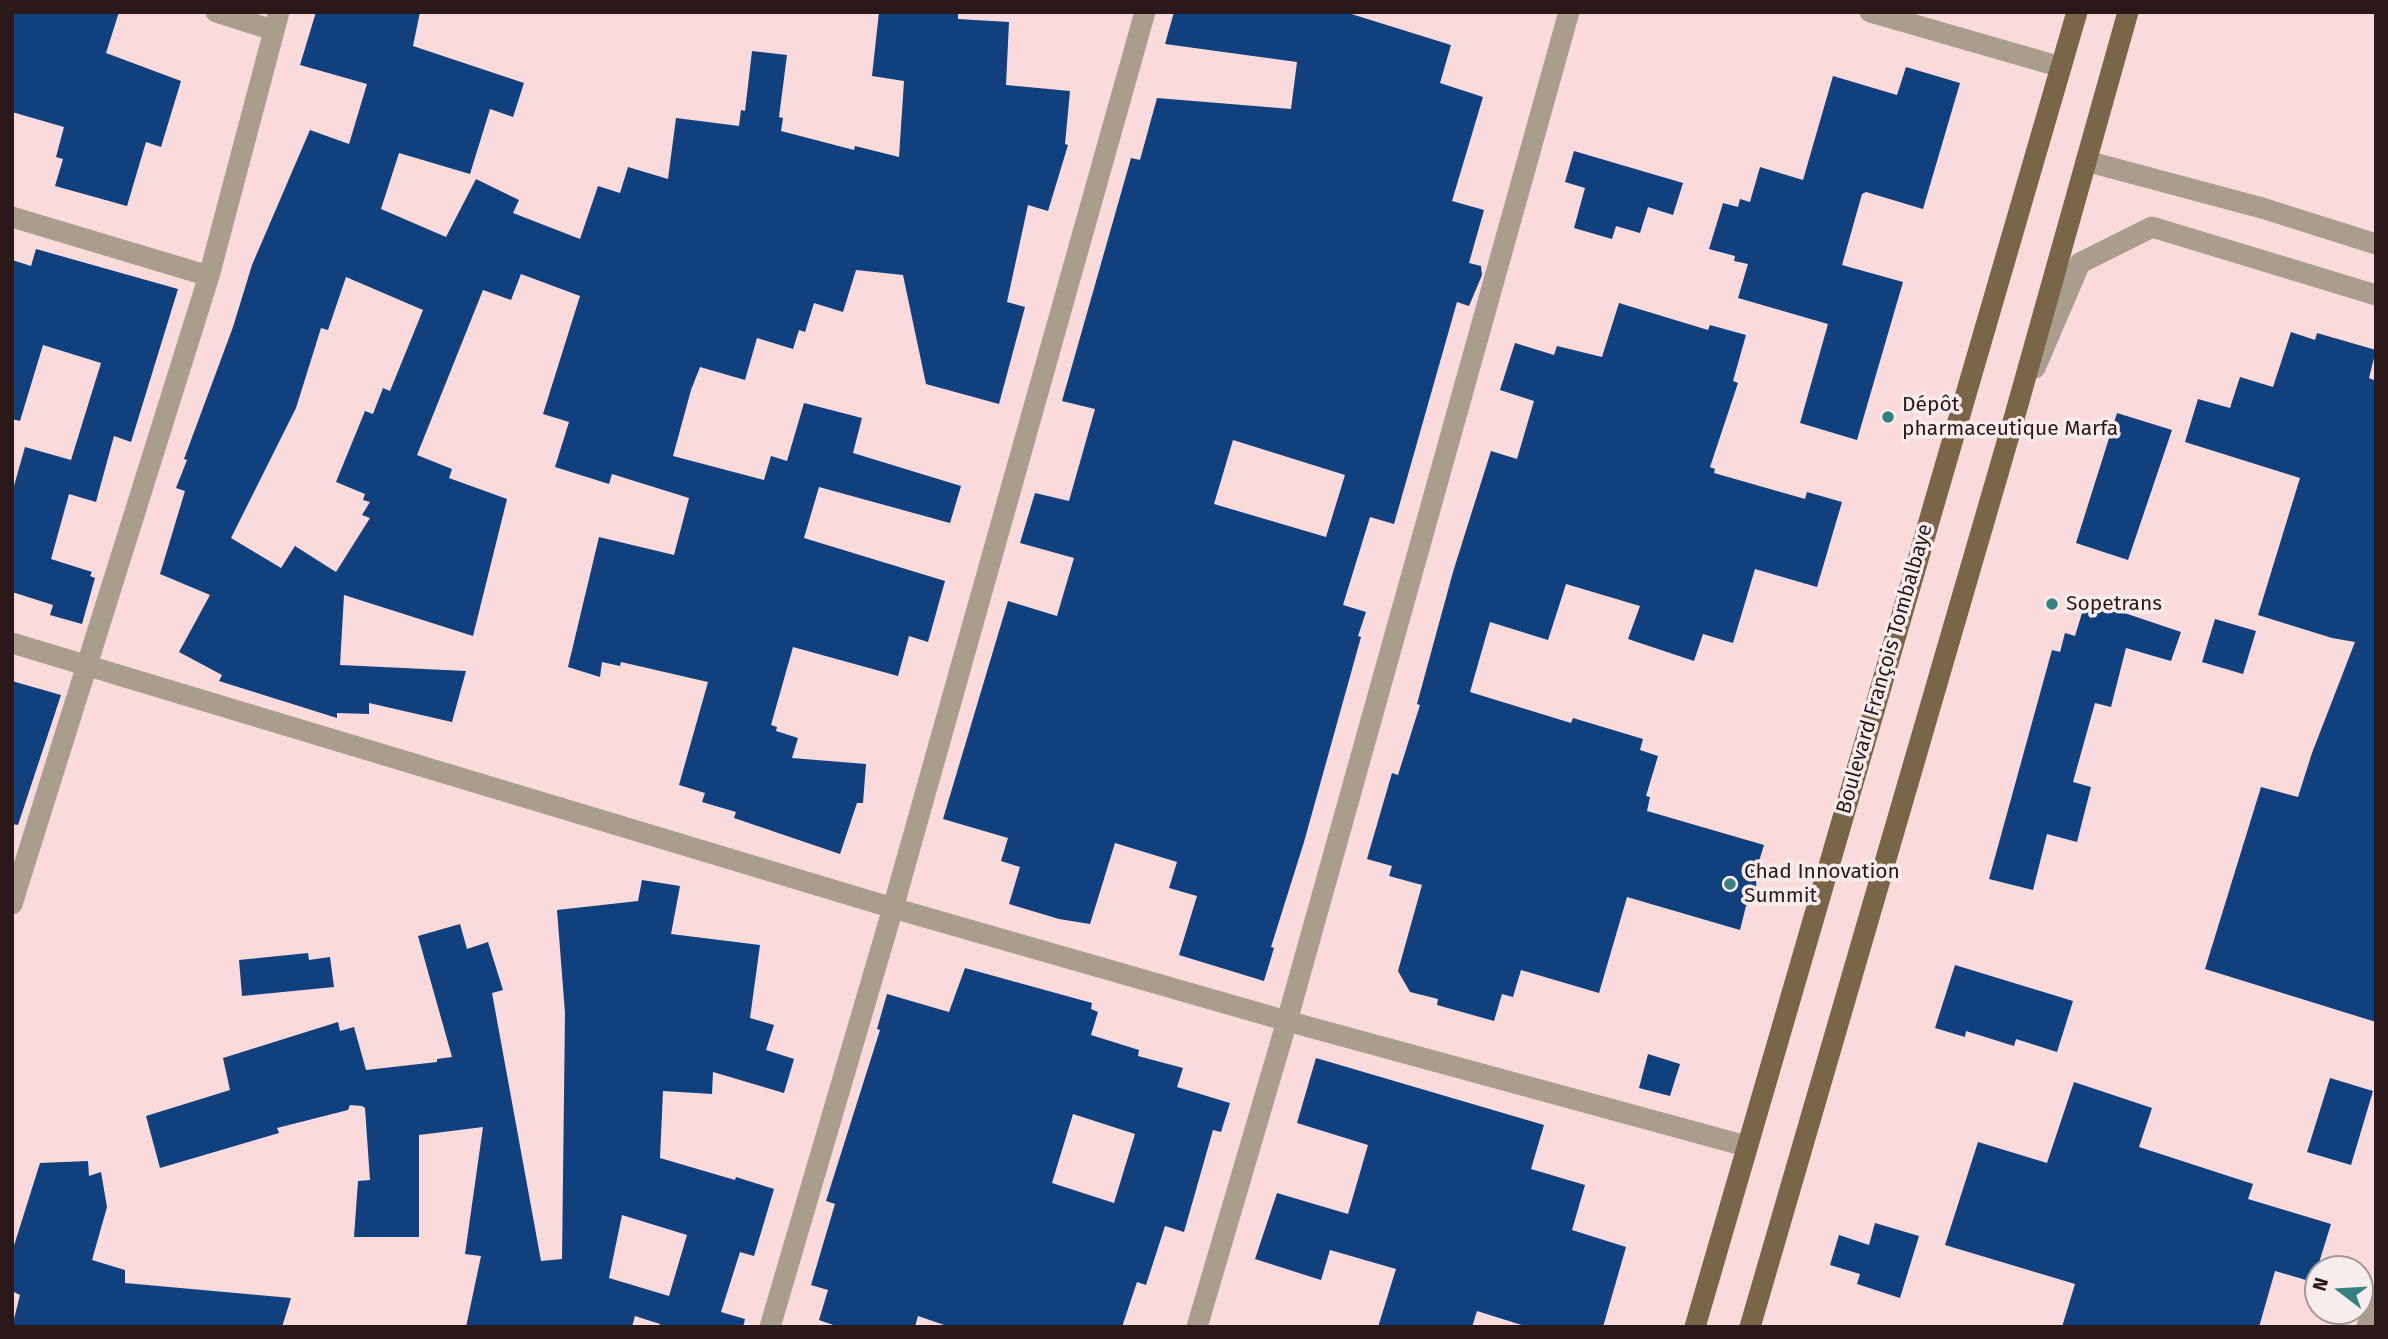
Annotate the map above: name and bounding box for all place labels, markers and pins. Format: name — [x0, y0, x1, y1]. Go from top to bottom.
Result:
place label: Dépôt pharmaceutique Marfa — [1902, 392, 2118, 442]
marker: Dépôt pharmaceutique Marfa — [1880, 409, 1896, 425]
place label: Sopetrans — [2066, 591, 2162, 617]
marker: Sopetrans — [2044, 596, 2060, 612]
place label: Chad Innovation Summit — [1744, 859, 1900, 909]
marker: Chad Innovation Summit — [1722, 876, 1738, 892]

